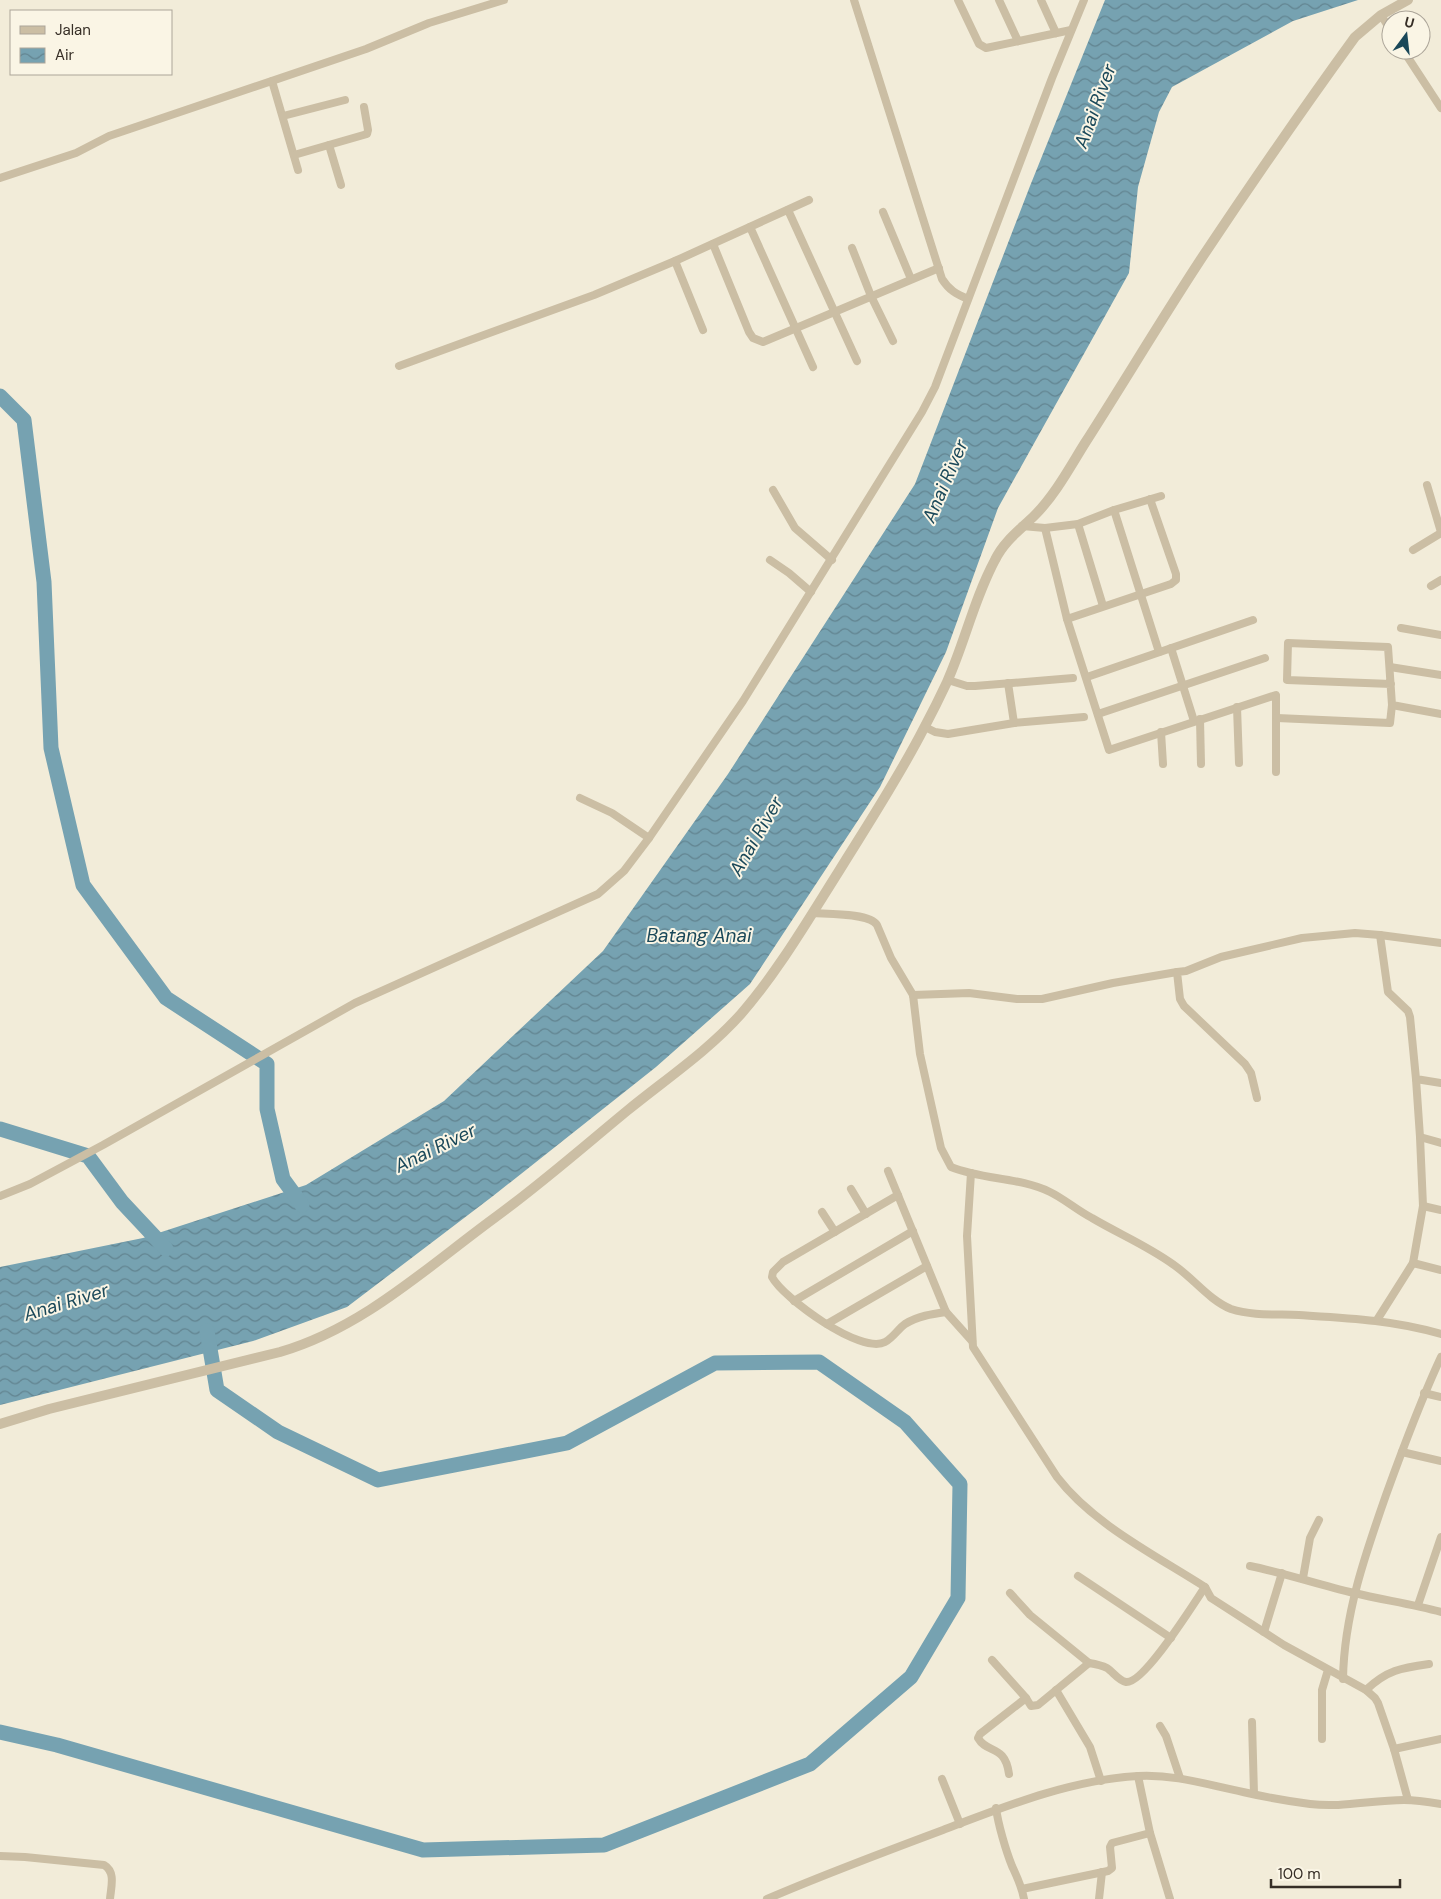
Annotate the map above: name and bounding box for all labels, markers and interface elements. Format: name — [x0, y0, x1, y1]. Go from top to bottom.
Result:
legend — [10, 10, 172, 75]
north arrow — [1381, 10, 1431, 60]
text: U — [1402, 13, 1416, 32]
text: Jalan — [55, 20, 91, 40]
text: Air — [55, 45, 75, 65]
water label: Anai River — [1068, 60, 1122, 152]
water label: Anai River — [916, 435, 974, 527]
water label: Anai River — [723, 791, 789, 881]
water label: Batang Anai — [646, 923, 752, 948]
water label: Anai River — [389, 1117, 481, 1179]
water label: Anai River — [19, 1277, 112, 1327]
scale bar — [1271, 1856, 1400, 1888]
text: 100 m — [1278, 1864, 1321, 1884]

